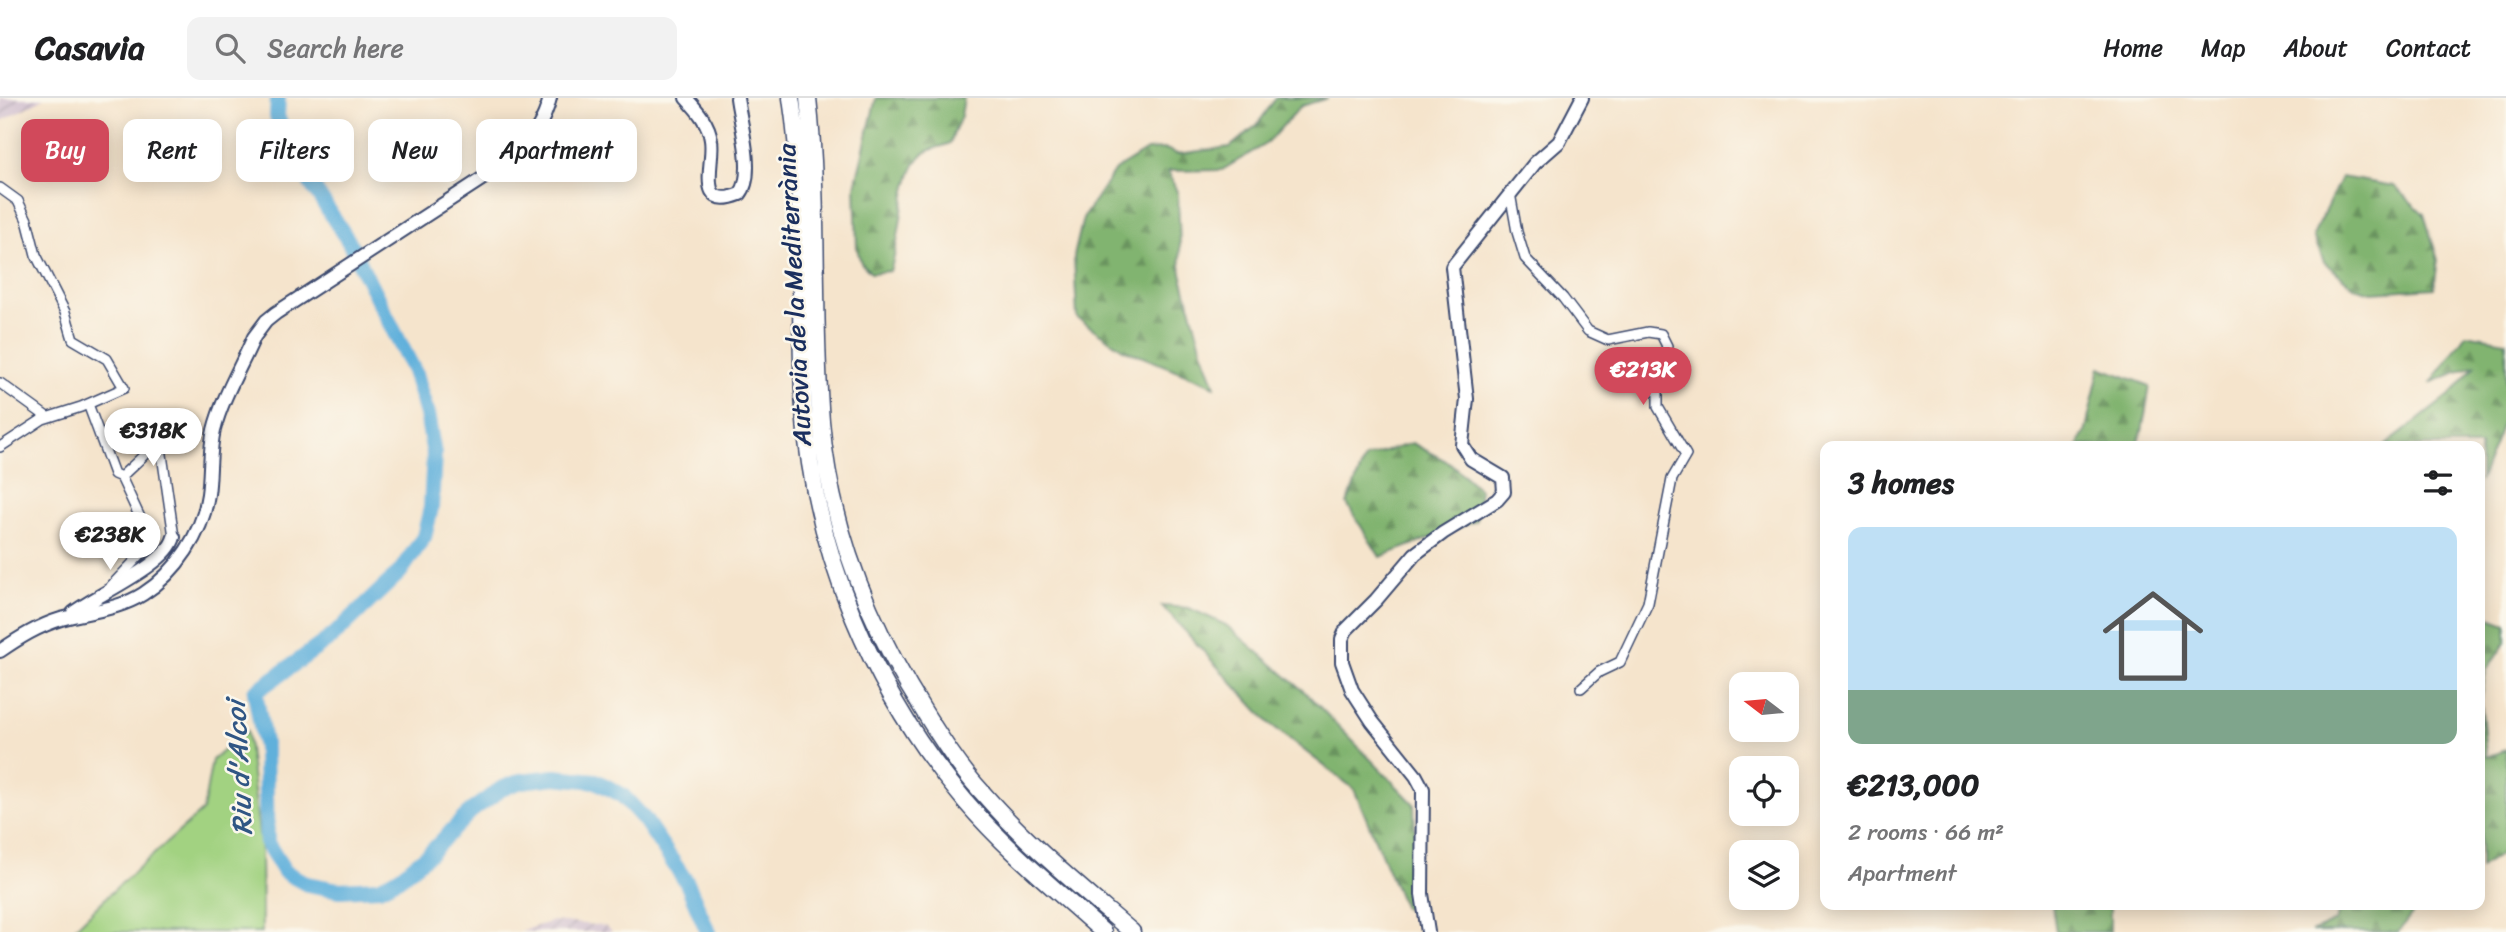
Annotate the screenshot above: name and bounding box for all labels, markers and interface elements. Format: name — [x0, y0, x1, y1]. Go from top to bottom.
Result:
search box — [187, 17, 677, 80]
text: Casavia — [35, 19, 145, 77]
text: Search here — [267, 25, 404, 71]
text: Home — [2103, 27, 2163, 69]
text: Map — [2201, 27, 2245, 69]
text: About — [2283, 27, 2348, 69]
text: Contact — [2386, 27, 2471, 69]
icon: search — [211, 29, 249, 67]
chip: Buy — [21, 119, 109, 182]
chip: Rent — [123, 119, 222, 182]
chip: Filters — [236, 119, 354, 182]
chip: New — [368, 119, 462, 182]
chip: Apartment — [476, 119, 637, 182]
street label: Autovia de la Mediterrània — [763, 142, 825, 448]
pin: €213K — [1594, 348, 1692, 407]
text: €213K — [1610, 349, 1676, 390]
pin: €318K — [104, 408, 202, 468]
text: €318K — [120, 410, 186, 451]
text: 3 homes — [1848, 456, 1954, 510]
icon: filters — [2419, 464, 2457, 502]
pin: €238K — [61, 512, 159, 572]
text: €238K — [75, 514, 145, 555]
icon: home — [2090, 573, 2216, 699]
north arrow — [1729, 672, 1799, 742]
map controls — [1729, 672, 1799, 910]
water label: Riu d'Alcoi — [211, 694, 267, 836]
button: locate — [1729, 756, 1799, 826]
text: €213,000 — [1848, 758, 1980, 812]
text: 2 rooms · 66 m² — [1848, 812, 2004, 853]
button: layers — [1729, 840, 1799, 910]
text: Apartment — [1848, 853, 1957, 894]

